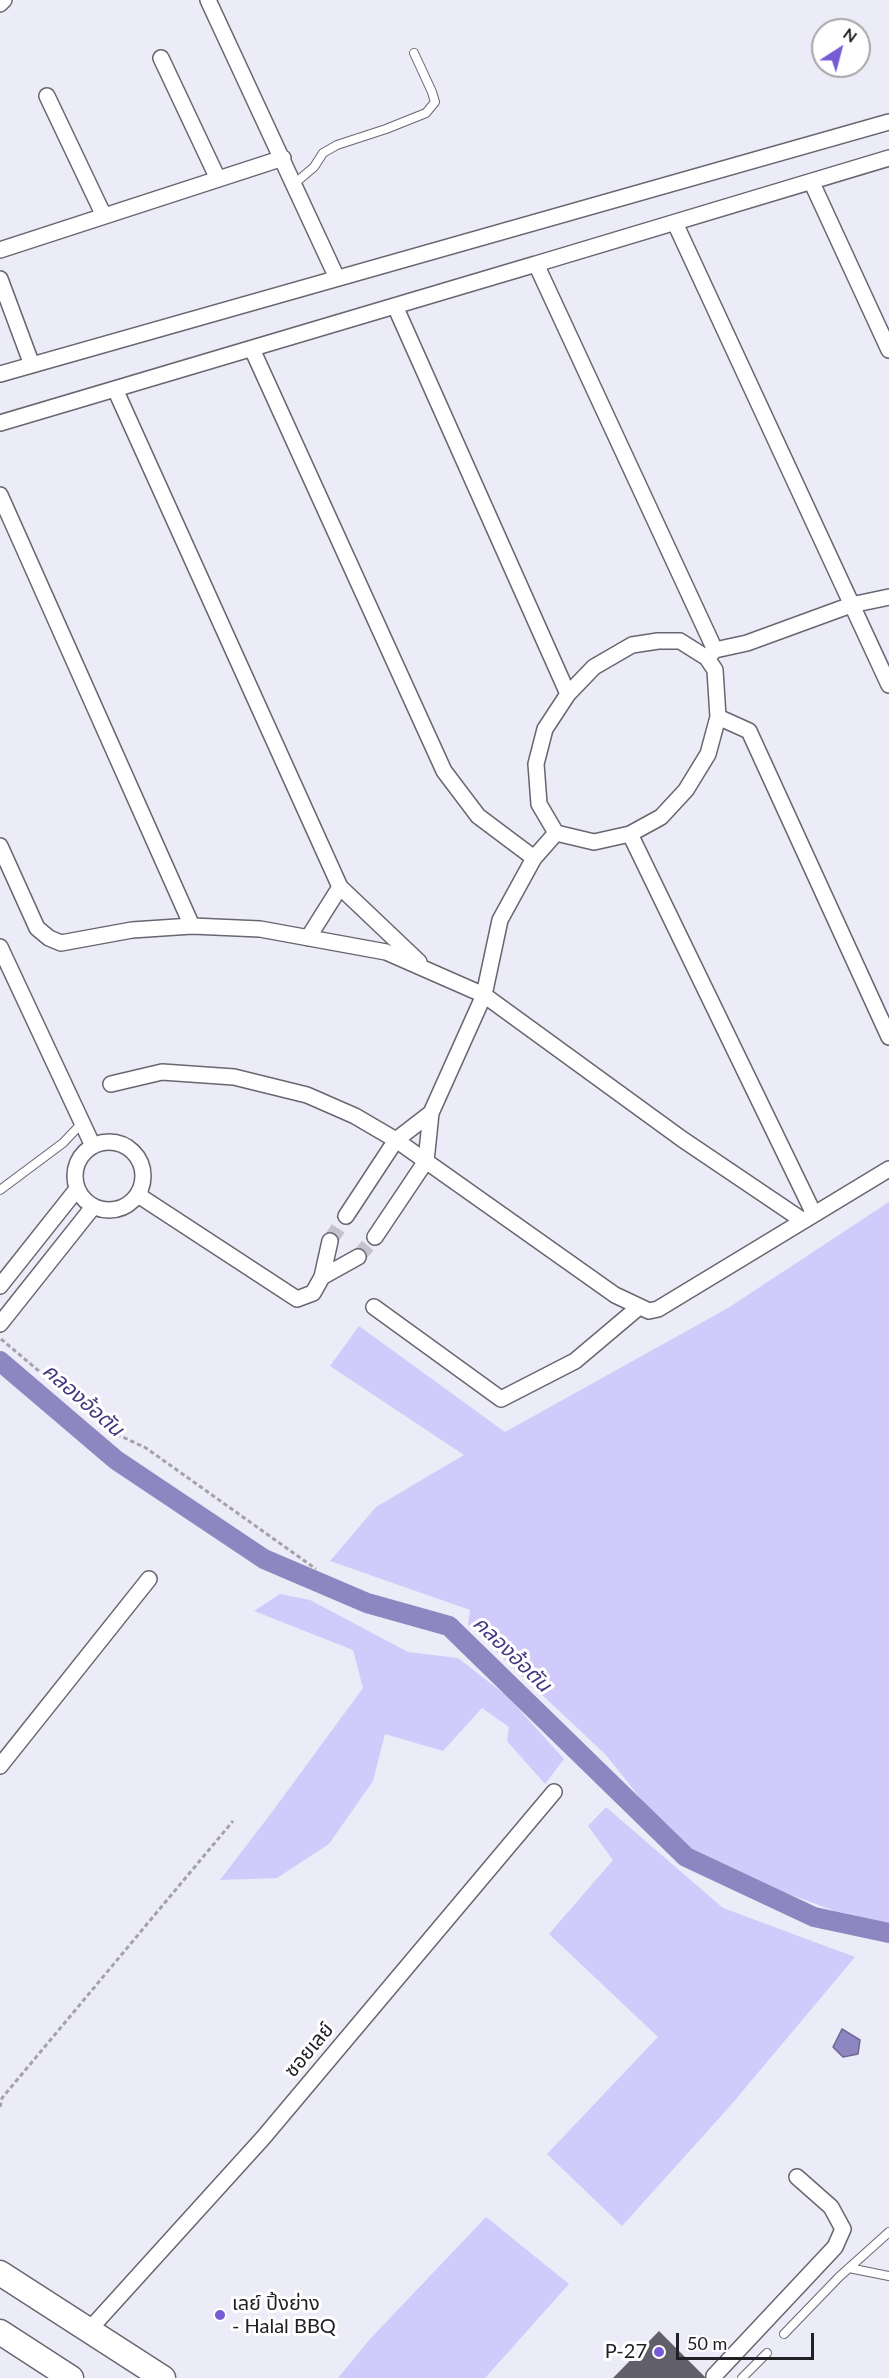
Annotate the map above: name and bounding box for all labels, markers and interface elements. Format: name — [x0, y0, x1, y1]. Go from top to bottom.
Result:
north arrow — [811, 18, 871, 78]
text: N — [840, 23, 861, 46]
water label: คลองอ้อตัน — [38, 1358, 128, 1442]
water label: คลองอ้อตัน — [468, 1611, 556, 1697]
street label: ซอยเลย์ — [279, 2018, 339, 2082]
place label: เลย์ ปิ้งย่าง - Halal BBQ — [232, 2292, 336, 2339]
marker: เลย์ ปิ้งย่าง - Halal BBQ — [213, 2308, 227, 2322]
scale bar — [679, 2321, 817, 2359]
text: 50 m — [687, 2332, 727, 2354]
place label: P-27 — [605, 2340, 647, 2364]
marker: P-27 — [652, 2345, 666, 2359]

